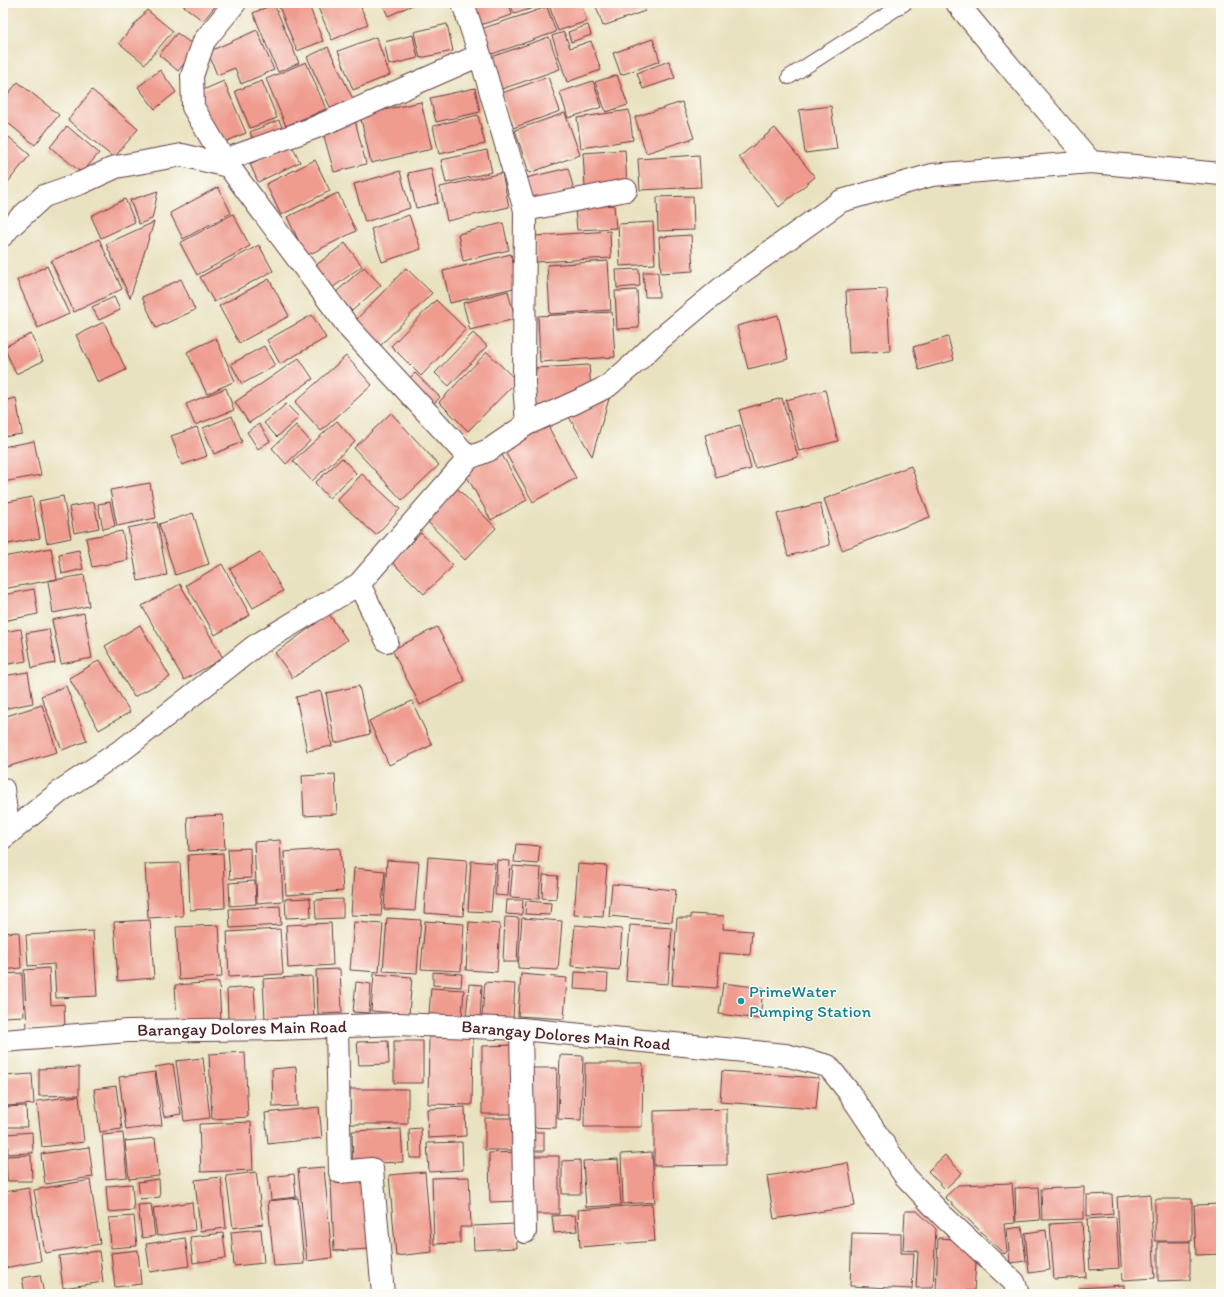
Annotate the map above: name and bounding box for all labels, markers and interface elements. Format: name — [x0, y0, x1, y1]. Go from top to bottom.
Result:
place label: PrimeWater Pumping Station — [749, 981, 871, 1021]
marker: PrimeWater Pumping Station — [736, 996, 746, 1006]
street label: Barangay Dolores Main Road — [137, 1016, 348, 1040]
street label: Barangay Dolores Main Road — [461, 1016, 672, 1054]

